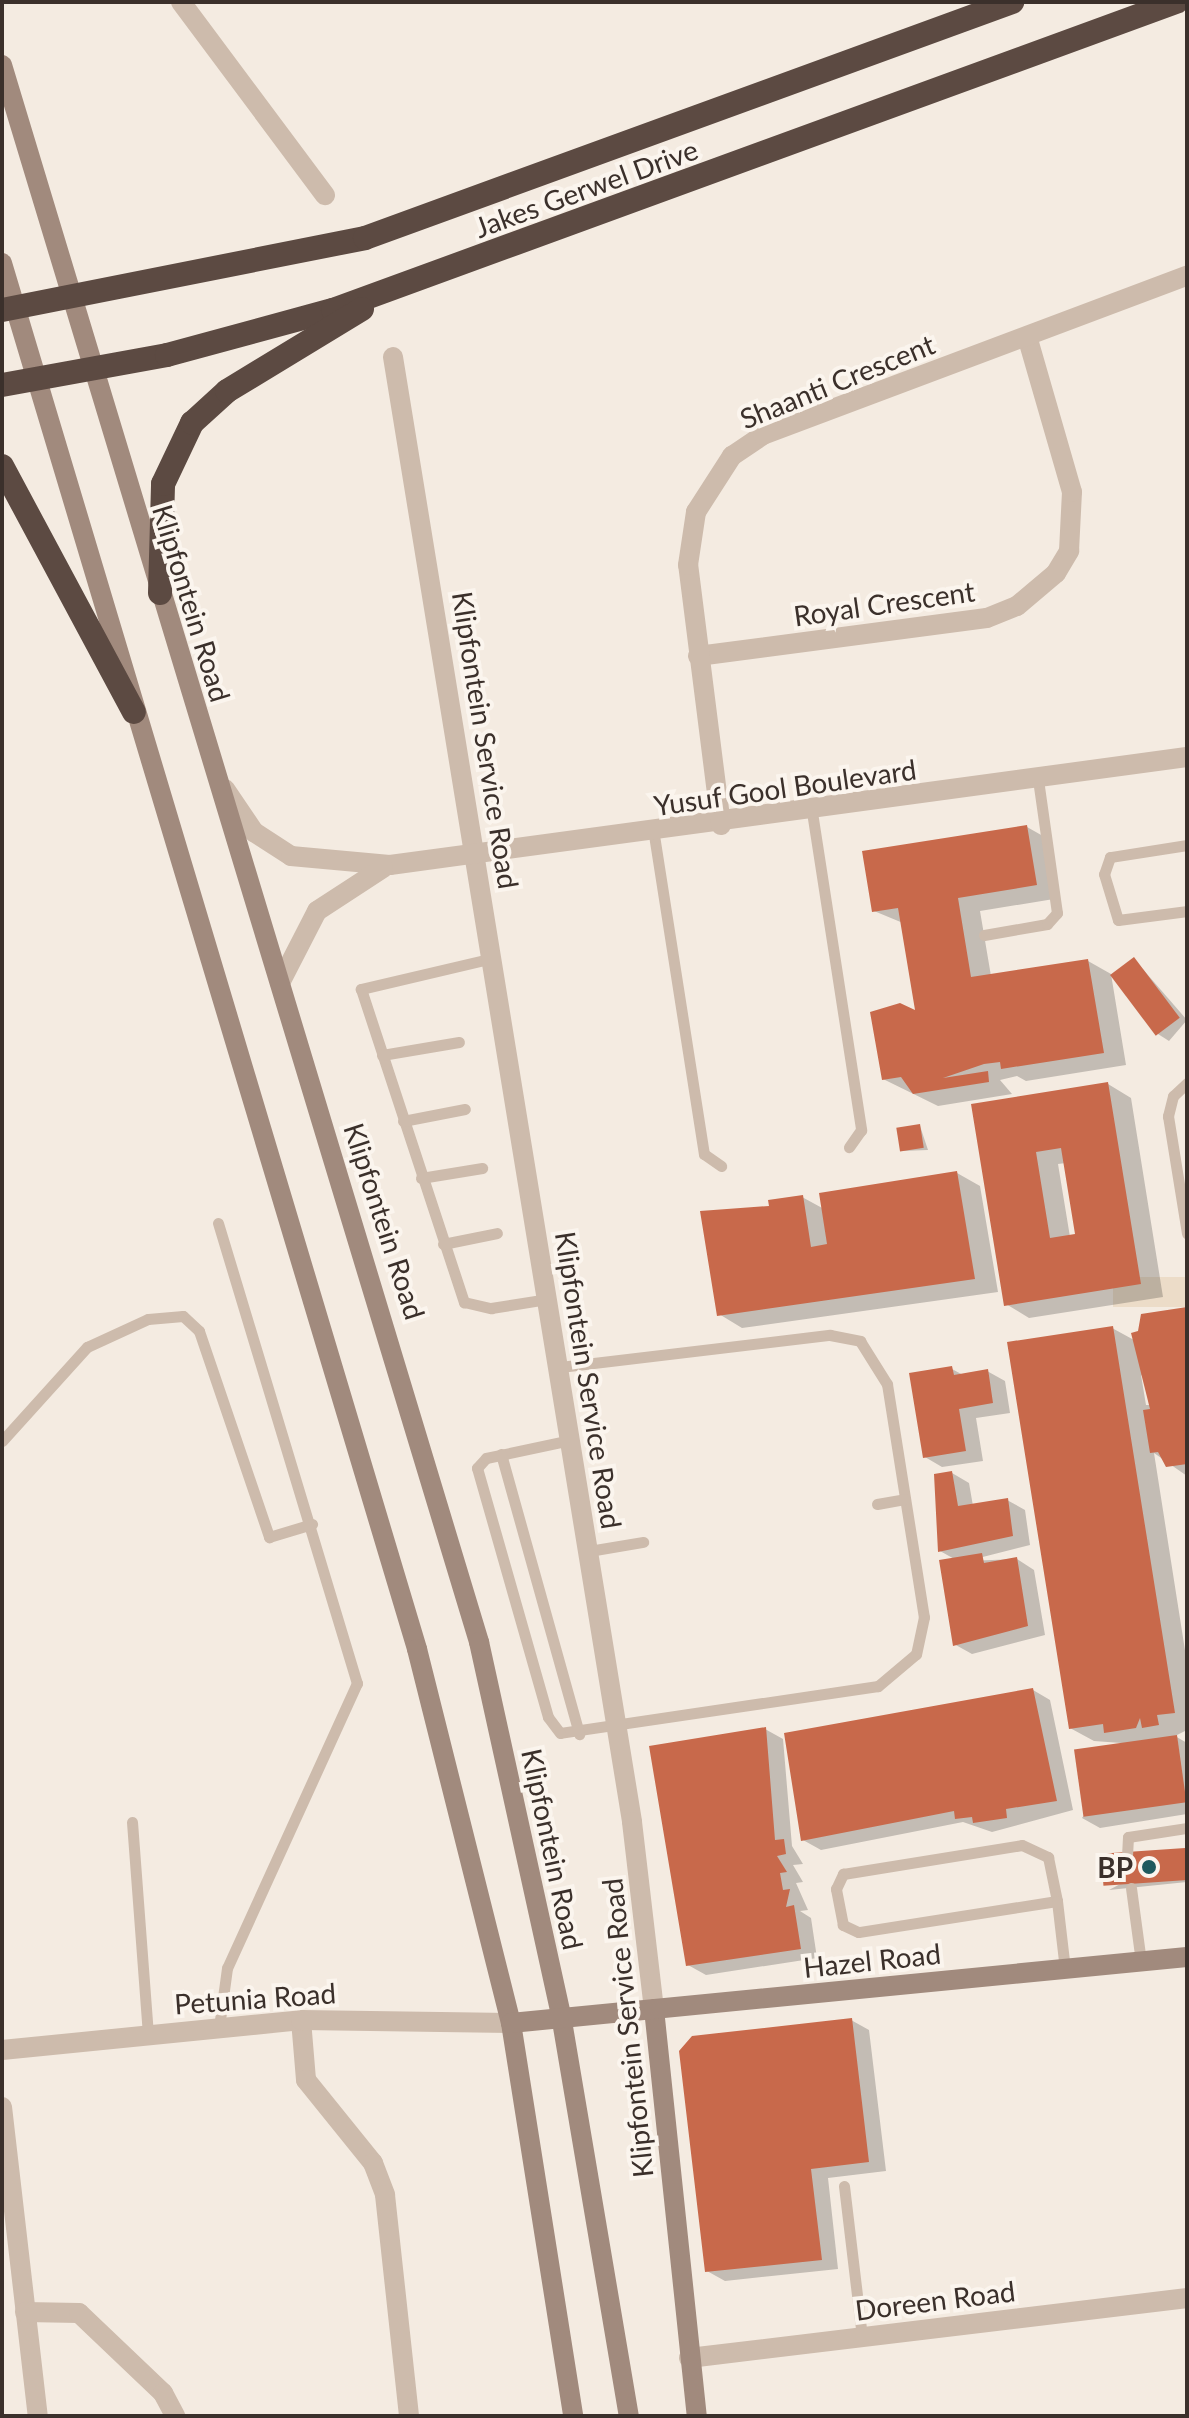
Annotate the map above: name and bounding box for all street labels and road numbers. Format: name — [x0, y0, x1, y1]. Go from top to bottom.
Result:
street label: Jakes Gerwel Drive — [470, 132, 702, 244]
street label: Shaanti Crescent — [735, 327, 939, 435]
street label: Klipfontein Road — [146, 500, 238, 706]
street label: Royal Crescent — [791, 574, 977, 632]
street label: Klipfontein Service Road — [446, 589, 526, 891]
street label: Yusuf Gool Boulevard — [651, 752, 919, 822]
street label: Klipfontein Road — [337, 1119, 433, 1323]
street label: Klipfontein Service Road — [549, 1229, 629, 1531]
street label: Klipfontein Road — [515, 1746, 591, 1952]
street label: Klipfontein Service Road — [595, 1877, 659, 2179]
street label: Hazel Road — [802, 1936, 942, 1984]
street label: Petunia Road — [173, 1976, 337, 2020]
street label: Doreen Road — [853, 2274, 1017, 2326]

